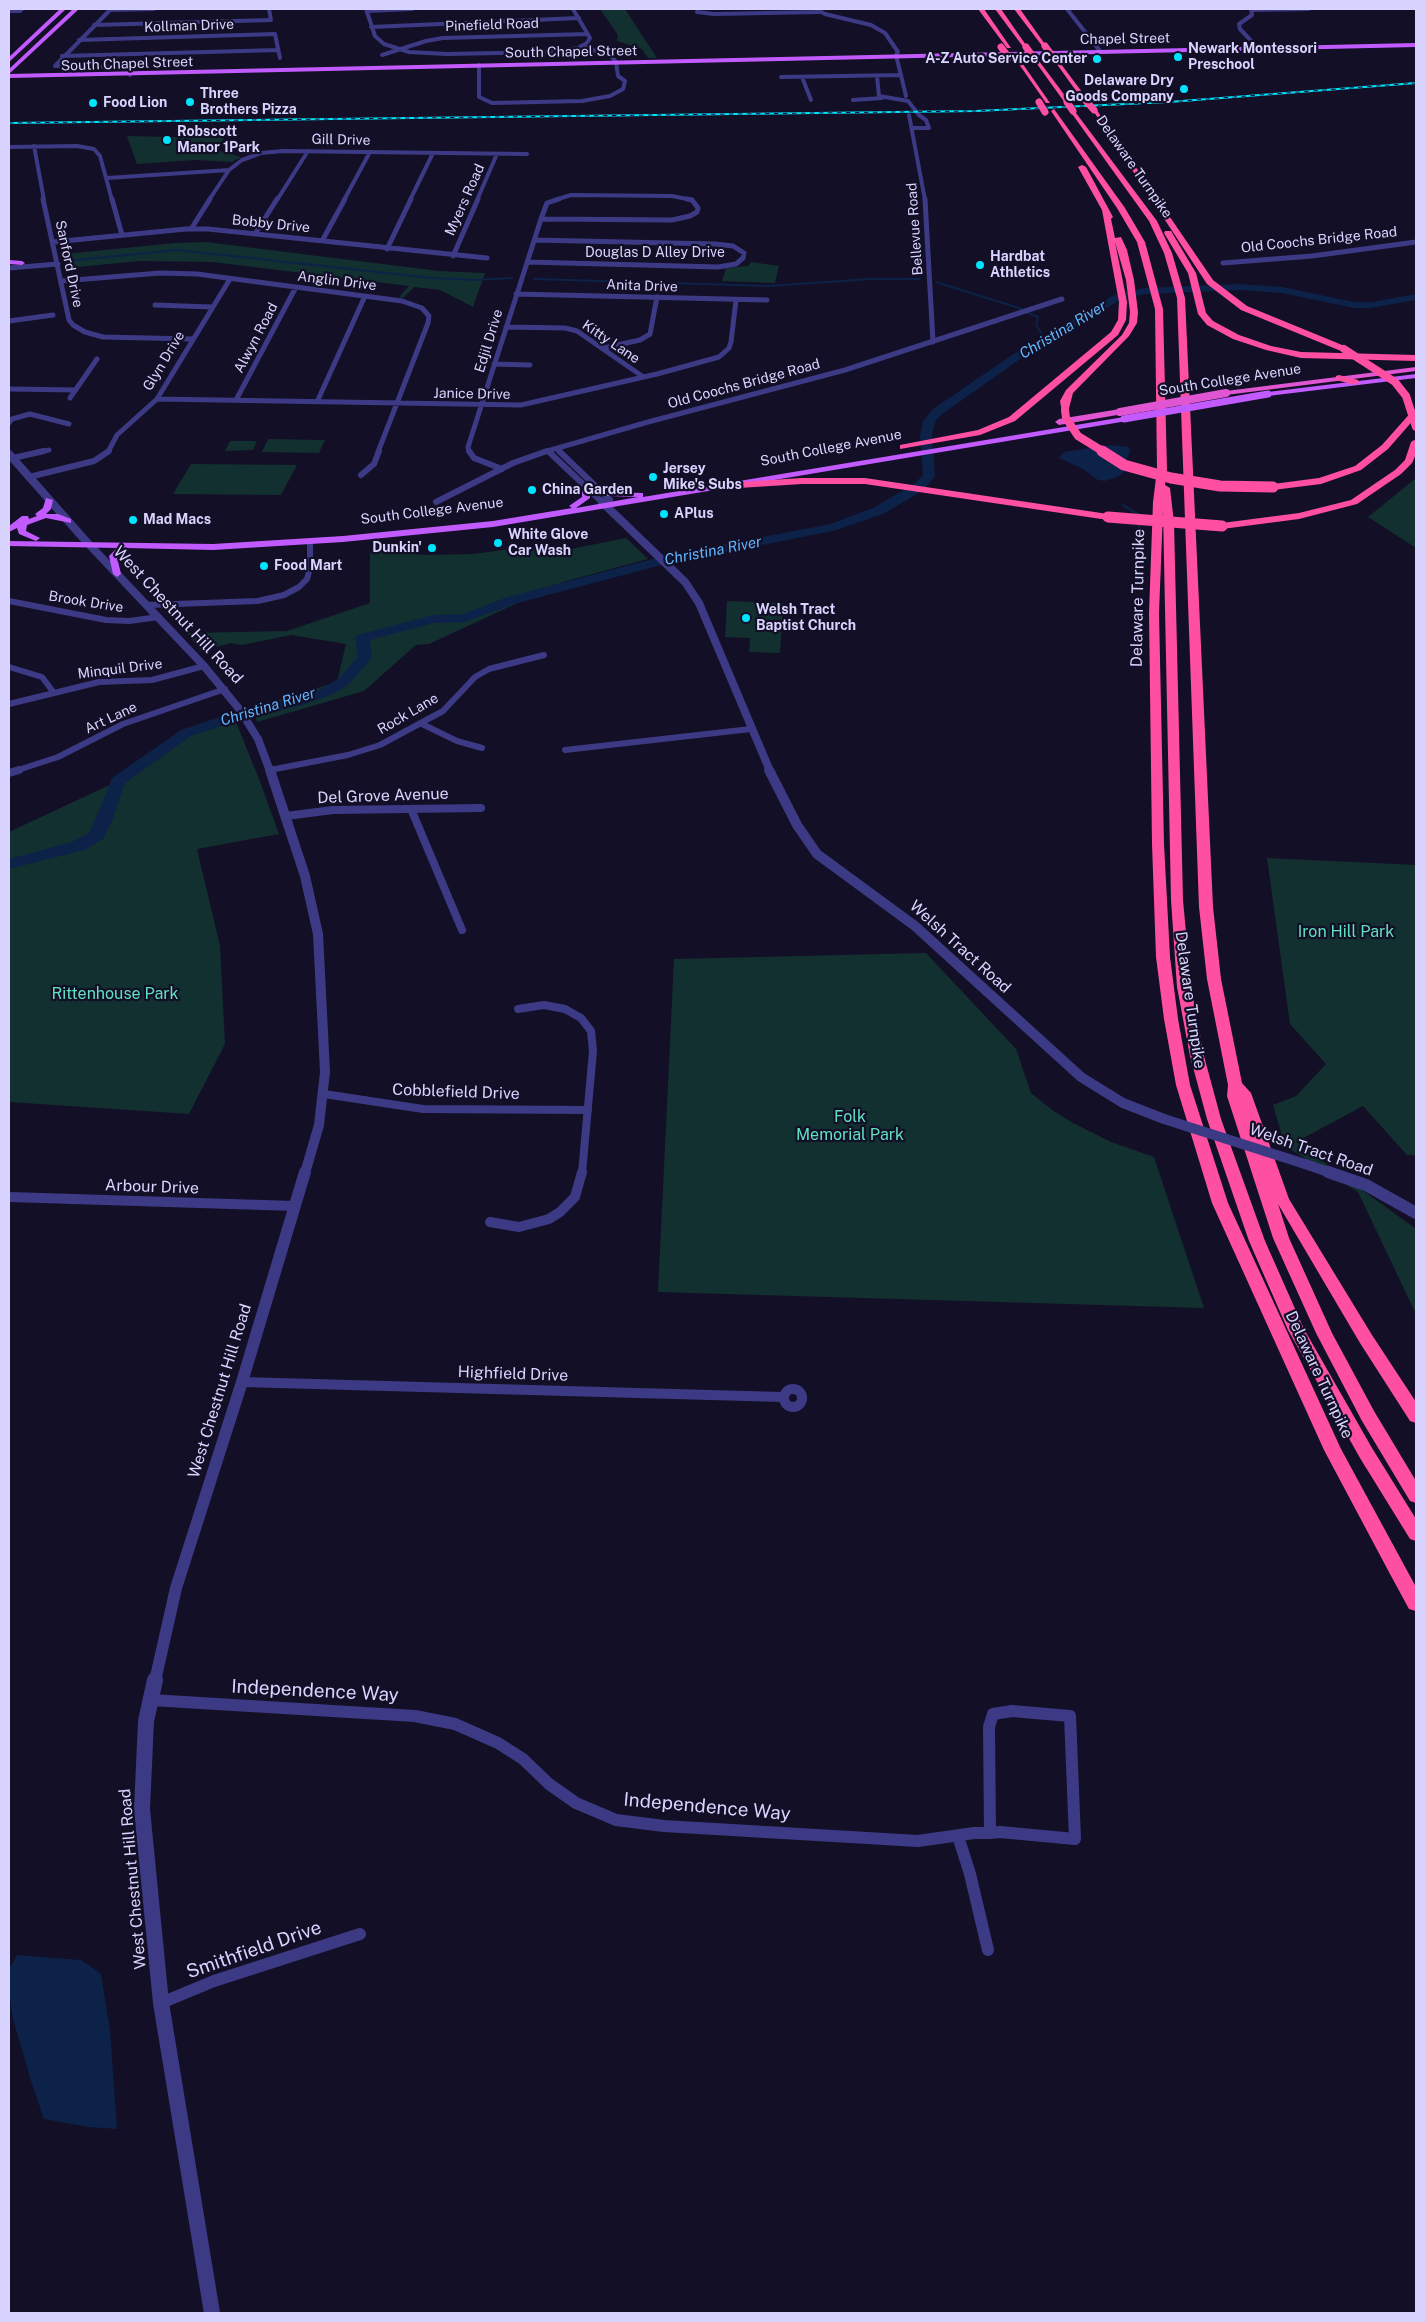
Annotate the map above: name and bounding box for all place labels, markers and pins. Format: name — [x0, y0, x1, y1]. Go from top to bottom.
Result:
place label: Newark Montessori Preschool — [1188, 41, 1317, 74]
place label: A-Z Auto Service Center — [925, 51, 1087, 67]
marker: Newark Montessori Preschool — [1172, 51, 1184, 63]
marker: A-Z Auto Service Center — [1091, 53, 1103, 65]
place label: Delaware Dry Goods Company — [1065, 73, 1174, 105]
marker: Delaware Dry Goods Company — [1178, 83, 1190, 95]
place label: Three Brothers Pizza — [200, 86, 297, 118]
place label: Food Lion — [103, 95, 167, 111]
marker: Three Brothers Pizza — [184, 96, 196, 108]
marker: Food Lion — [87, 97, 99, 109]
place label: Robscott Manor 1Park — [177, 124, 260, 156]
marker: Robscott Manor 1Park — [161, 134, 173, 146]
place label: Hardbat Athletics — [990, 249, 1050, 282]
marker: Hardbat Athletics — [974, 259, 986, 271]
place label: Jersey Mike's Subs — [663, 461, 742, 494]
marker: Jersey Mike's Subs — [647, 471, 659, 483]
place label: China Garden — [542, 482, 633, 498]
marker: China Garden — [526, 484, 538, 496]
place label: APlus — [674, 506, 714, 522]
marker: APlus — [658, 508, 670, 520]
place label: Mad Macs — [143, 512, 211, 528]
marker: Mad Macs — [127, 514, 139, 526]
place label: White Glove Car Wash — [508, 527, 588, 560]
marker: White Glove Car Wash — [492, 537, 504, 549]
place label: Dunkin' — [372, 540, 422, 556]
marker: Dunkin' — [426, 542, 438, 554]
place label: Food Mart — [274, 558, 342, 574]
marker: Food Mart — [258, 560, 270, 572]
place label: Welsh Tract Baptist Church — [756, 602, 856, 634]
marker: Welsh Tract Baptist Church — [740, 612, 752, 624]

